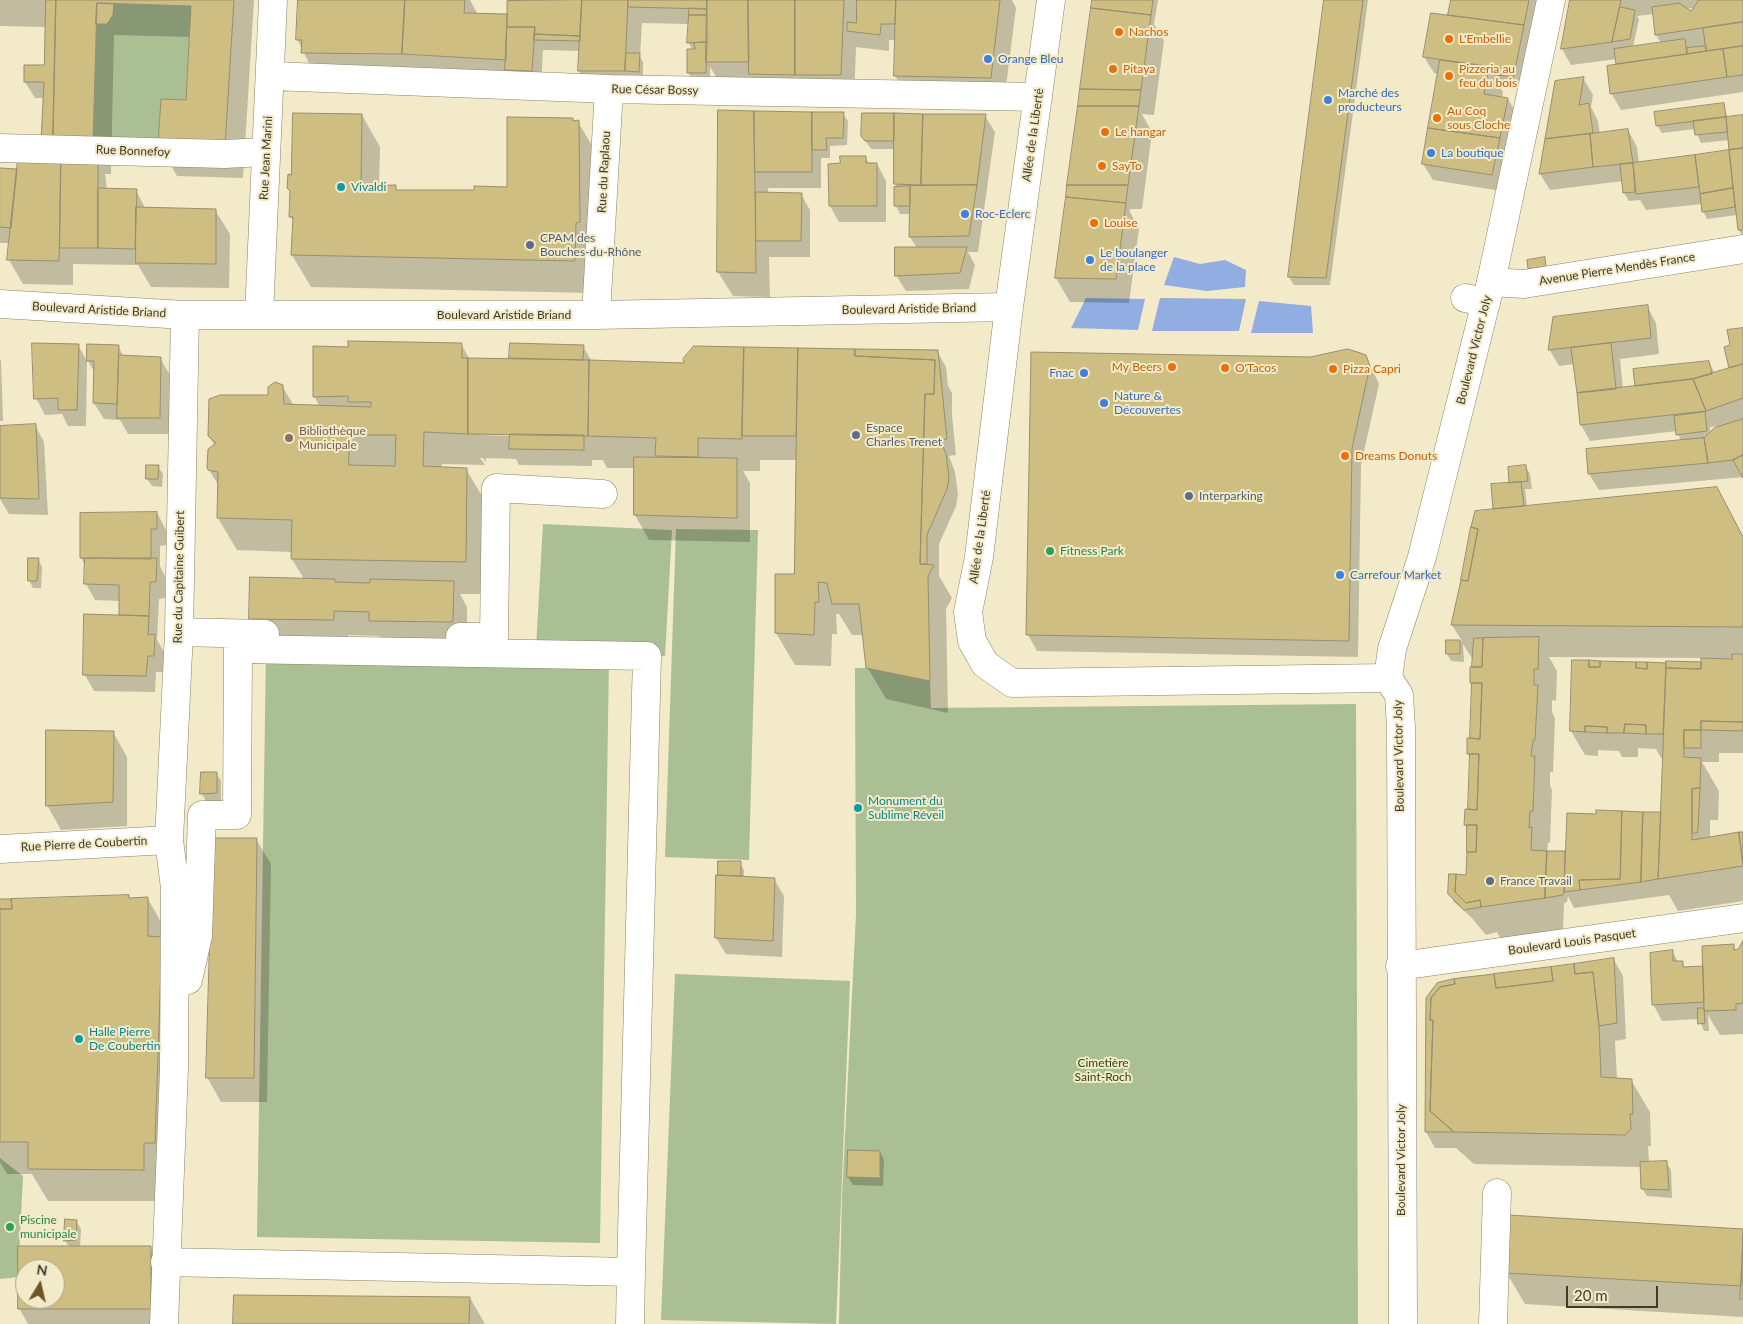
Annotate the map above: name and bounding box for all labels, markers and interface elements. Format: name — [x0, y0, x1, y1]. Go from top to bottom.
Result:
place label: Nachos — [1129, 25, 1168, 39]
marker: Nachos — [1113, 26, 1125, 38]
place label: L'Embellie — [1459, 32, 1511, 46]
marker: L'Embellie — [1443, 33, 1455, 45]
place label: Orange Bleu — [998, 52, 1063, 66]
marker: Orange Bleu — [982, 53, 994, 65]
place label: Pitaya — [1123, 62, 1155, 76]
place label: Pizzeria au feu du bois — [1459, 62, 1517, 90]
marker: Pitaya — [1107, 63, 1119, 75]
marker: Pizzeria au feu du bois — [1443, 70, 1455, 82]
street label: Rue César Bossy — [611, 82, 699, 98]
place label: Marché des producteurs — [1338, 86, 1402, 114]
street label: Allée de la Liberté — [1019, 87, 1047, 183]
marker: Marché des producteurs — [1322, 94, 1334, 106]
place label: Au Coq sous Cloche — [1447, 104, 1510, 132]
marker: Au Coq sous Cloche — [1431, 112, 1443, 124]
street label: Rue Jean Marini — [257, 116, 275, 200]
place label: Le hangar — [1115, 125, 1166, 139]
marker: Le hangar — [1099, 126, 1111, 138]
street label: Rue du Raplaou — [595, 131, 613, 213]
street label: Rue Bonnefoy — [96, 143, 170, 159]
place label: La boutique — [1441, 146, 1504, 160]
marker: La boutique — [1425, 147, 1437, 159]
place label: SayTo — [1112, 159, 1142, 173]
marker: SayTo — [1096, 160, 1108, 172]
place label: Vivaldi — [351, 180, 386, 194]
marker: Vivaldi — [335, 181, 347, 193]
place label: Roc-Eclerc — [975, 207, 1030, 221]
marker: Roc-Eclerc — [959, 208, 971, 220]
place label: Louise — [1104, 216, 1138, 230]
marker: Louise — [1088, 217, 1100, 229]
place label: CPAM des Bouches-du-Rhône — [540, 231, 641, 259]
marker: CPAM des Bouches-du-Rhône — [524, 239, 536, 251]
place label: Le boulanger de la place — [1100, 246, 1168, 274]
street label: Avenue Pierre Mendès France — [1538, 250, 1696, 288]
marker: Le boulanger de la place — [1084, 254, 1096, 266]
street label: Boulevard Victor Joly — [1453, 294, 1495, 406]
street label: Boulevard Aristide Briand — [31, 299, 167, 321]
street label: Boulevard Aristide Briand — [842, 301, 976, 317]
street label: Boulevard Aristide Briand — [437, 308, 571, 322]
place label: My Beers — [1112, 360, 1162, 374]
marker: My Beers — [1166, 361, 1178, 373]
place label: O'Tacos — [1235, 361, 1276, 375]
marker: O'Tacos — [1219, 362, 1231, 374]
place label: Pizza Capri — [1343, 362, 1401, 376]
marker: Pizza Capri — [1327, 363, 1339, 375]
place label: Fnac — [1049, 366, 1074, 380]
marker: Fnac — [1078, 367, 1090, 379]
place label: Nature & Découvertes — [1114, 389, 1181, 417]
marker: Nature & Découvertes — [1098, 397, 1110, 409]
place label: Espace Charles Trenet — [866, 421, 942, 449]
place label: Bibliothèque Municipale — [299, 424, 366, 452]
marker: Espace Charles Trenet — [850, 429, 862, 441]
marker: Bibliothèque Municipale — [283, 432, 295, 444]
place label: Dreams Donuts — [1355, 449, 1437, 463]
marker: Dreams Donuts — [1339, 450, 1351, 462]
street label: Allée de la Liberté — [966, 489, 994, 585]
place label: Interparking — [1199, 489, 1263, 503]
marker: Interparking — [1183, 490, 1195, 502]
street label: Rue du Capitaine Guibert — [171, 511, 187, 643]
place label: Fitness Park — [1060, 544, 1124, 558]
marker: Fitness Park — [1044, 545, 1056, 557]
place label: Carrefour Market — [1350, 568, 1441, 582]
marker: Carrefour Market — [1334, 569, 1346, 581]
street label: Boulevard Victor Joly — [1391, 700, 1407, 812]
place label: Monument du Sublime Réveil — [868, 794, 944, 822]
marker: Monument du Sublime Réveil — [852, 802, 864, 814]
street label: Rue Pierre de Coubertin — [20, 833, 148, 855]
place label: France Travail — [1500, 874, 1572, 888]
marker: France Travail — [1484, 875, 1496, 887]
street label: Boulevard Louis Pasquet — [1507, 926, 1637, 958]
place label: Halle Pierre De Coubertin — [89, 1025, 160, 1053]
marker: Halle Pierre De Coubertin — [73, 1033, 85, 1045]
park label: Cimetière Saint-Roch — [1075, 1056, 1131, 1084]
street label: Boulevard Victor Joly — [1394, 1104, 1408, 1216]
place label: Piscine municipale — [20, 1213, 77, 1241]
marker: Piscine municipale — [4, 1221, 16, 1233]
north arrow — [15, 1259, 65, 1309]
text: N — [36, 1260, 49, 1279]
scale bar — [1568, 1276, 1660, 1308]
text: 20 m — [1574, 1286, 1608, 1304]

